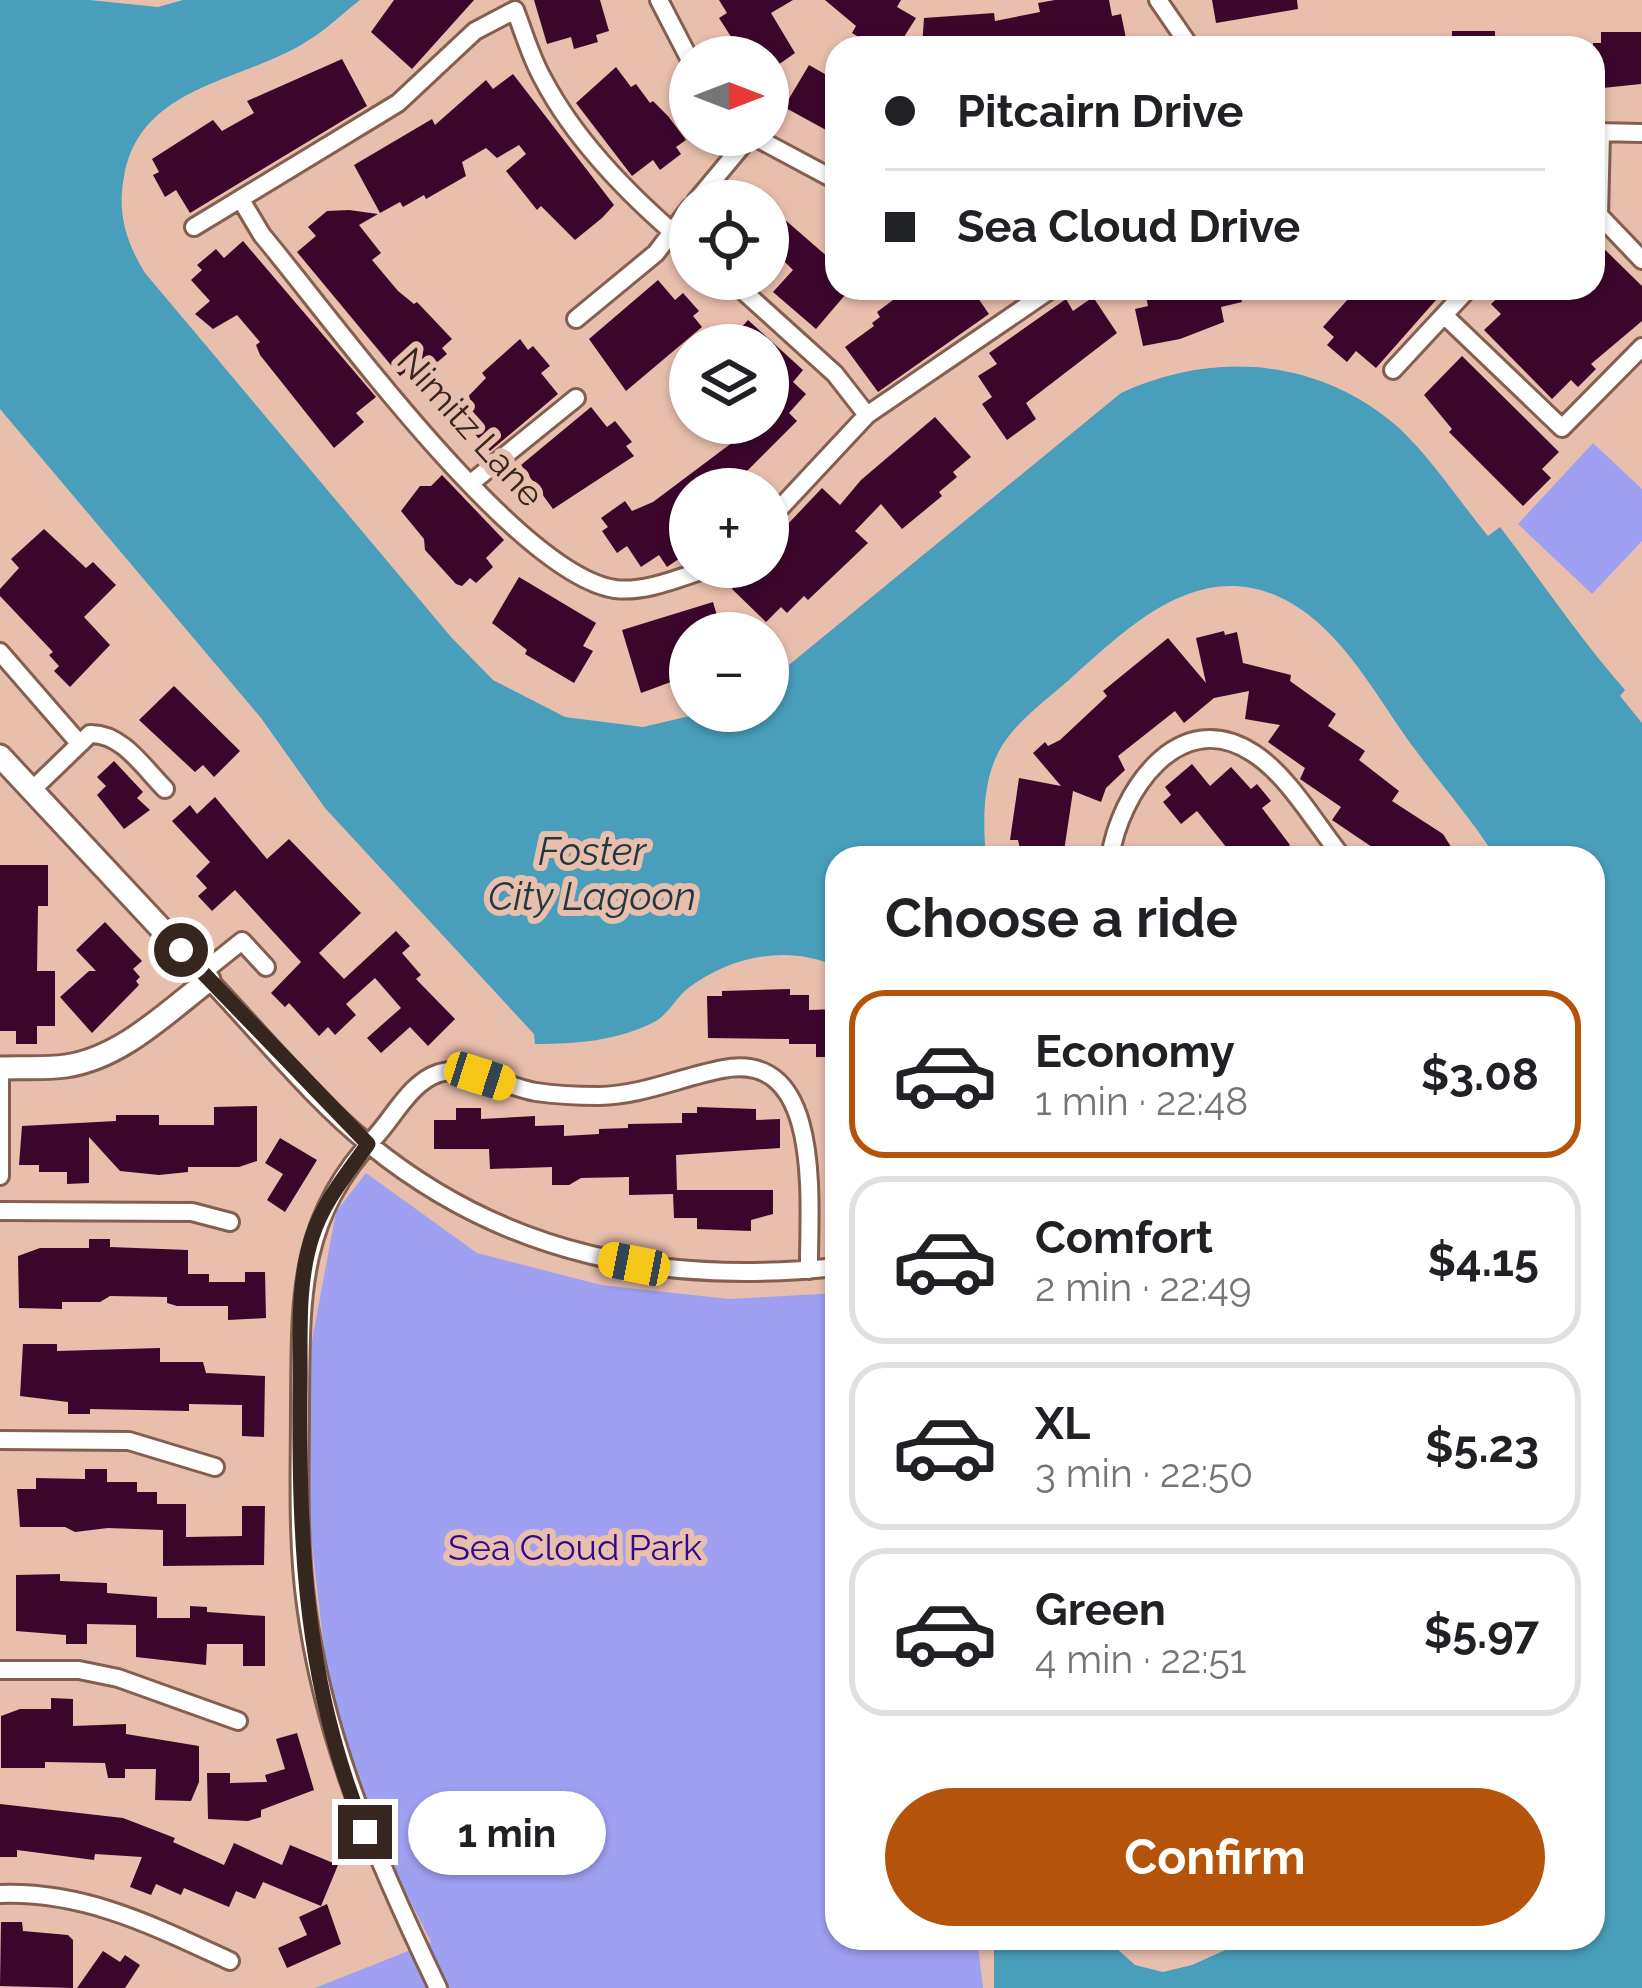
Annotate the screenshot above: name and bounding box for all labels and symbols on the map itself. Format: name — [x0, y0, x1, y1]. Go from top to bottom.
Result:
north arrow — [669, 36, 789, 156]
street label: Nimitz Lane — [389, 339, 553, 515]
water label: Foster City Lagoon — [488, 828, 696, 919]
route start — [154, 923, 208, 977]
car — [440, 1048, 520, 1104]
car — [595, 1239, 673, 1289]
park label: Sea Cloud Park — [448, 1526, 702, 1568]
callout: 1 min — [407, 1790, 605, 1874]
route end — [338, 1805, 392, 1859]

